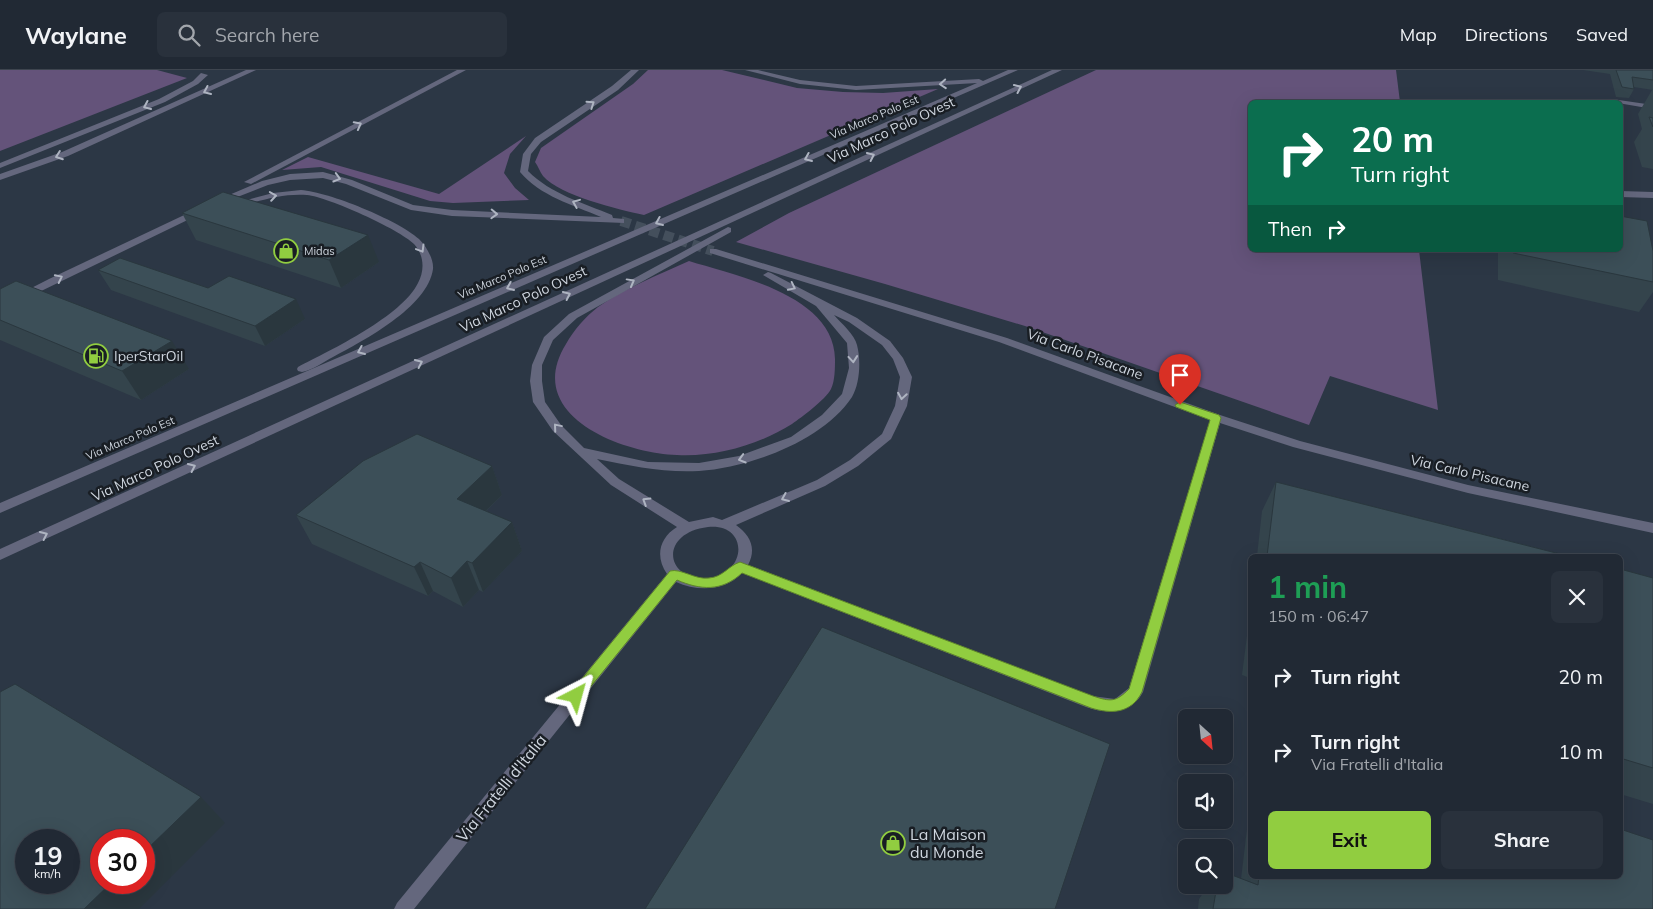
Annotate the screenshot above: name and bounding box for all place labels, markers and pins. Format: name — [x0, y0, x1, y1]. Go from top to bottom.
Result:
shop icon: Midas — [273, 238, 299, 264]
place label: Midas — [304, 244, 335, 258]
fuel station icon: IperStarOil — [83, 343, 109, 369]
place label: IperStarOil — [114, 347, 183, 365]
pin — [1159, 354, 1201, 405]
place label: La Maison du Monde — [910, 824, 986, 862]
shop icon: La Maison du Monde — [880, 830, 906, 856]

